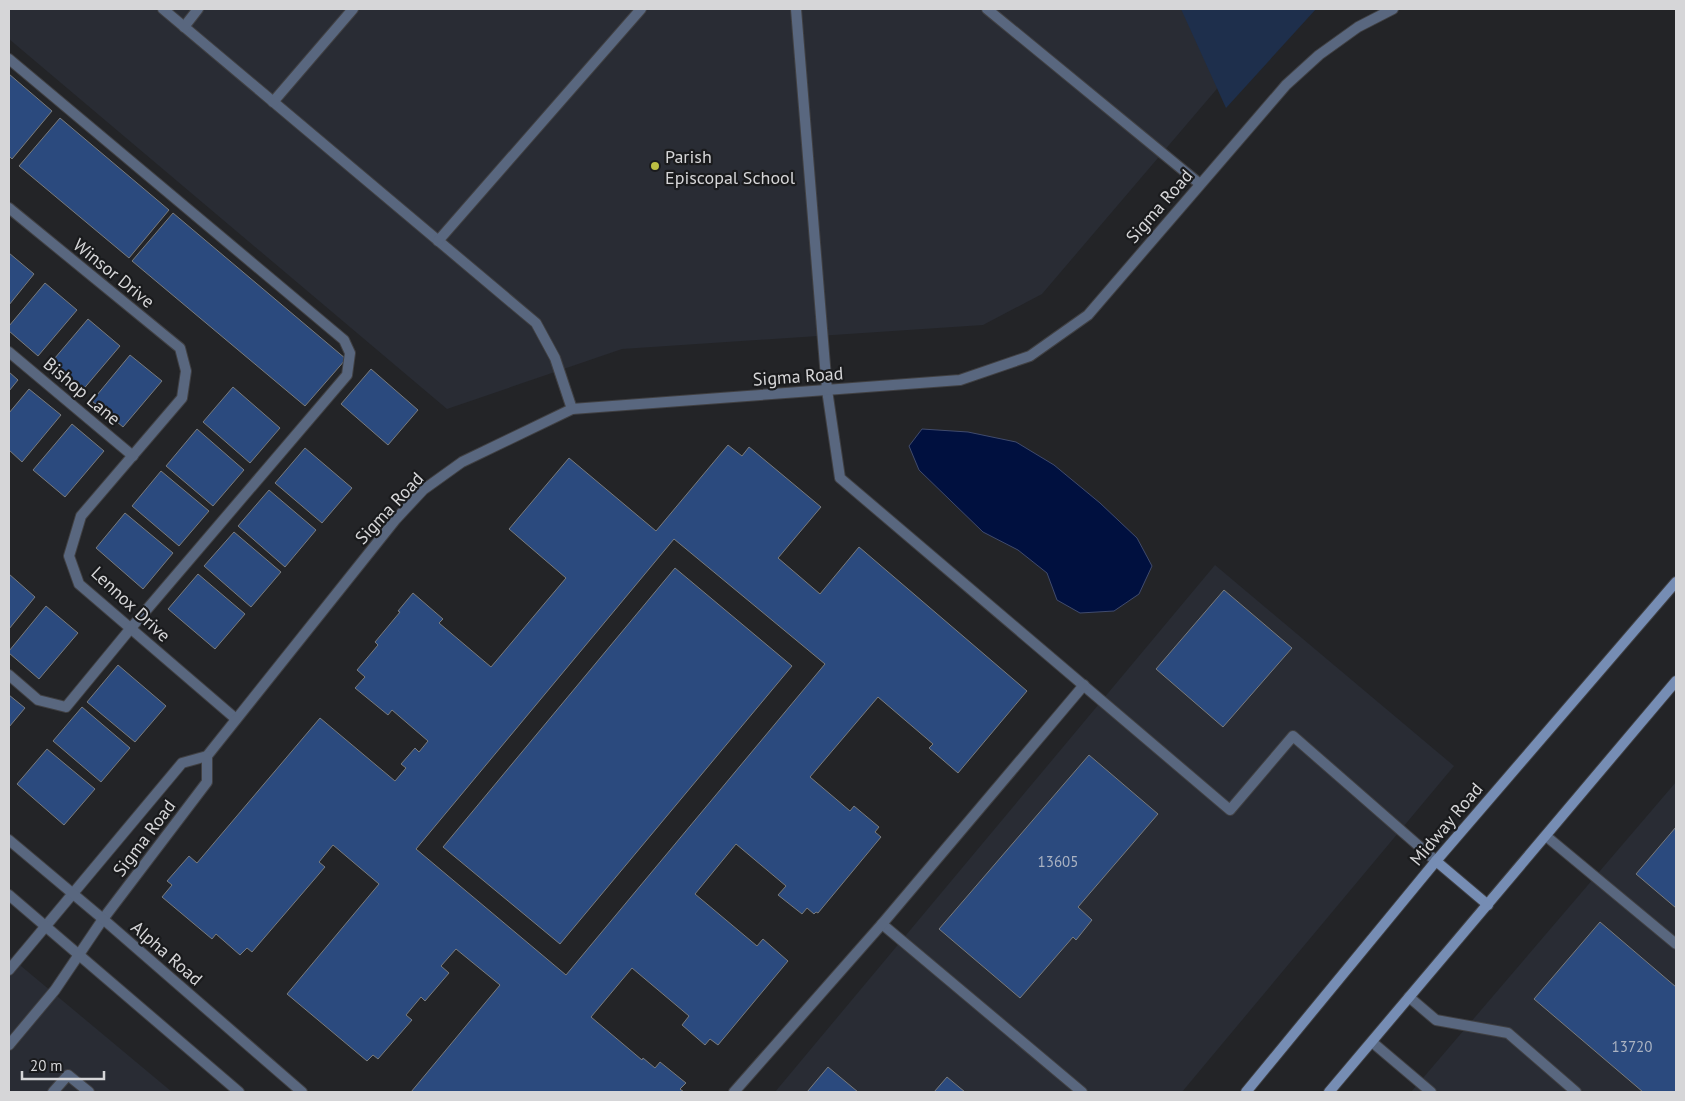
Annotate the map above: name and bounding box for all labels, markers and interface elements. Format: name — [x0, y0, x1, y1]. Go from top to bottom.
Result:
place label: Parish Episcopal School — [665, 145, 796, 189]
marker: Parish Episcopal School — [649, 160, 661, 172]
street label: Sigma Road — [1121, 164, 1197, 248]
street label: Winsor Drive — [69, 233, 159, 313]
street label: Bishop Lane — [39, 352, 125, 430]
street label: Sigma Road — [752, 361, 844, 391]
street label: Sigma Road — [350, 467, 428, 549]
street label: Lennox Drive — [87, 561, 175, 647]
street label: Midway Road — [1405, 778, 1487, 870]
street label: Sigma Road — [108, 795, 180, 881]
house number: 13605 — [1038, 852, 1078, 871]
street label: Alpha Road — [127, 916, 207, 990]
house number: 13720 — [1612, 1037, 1652, 1056]
scale bar — [22, 1048, 105, 1080]
text: 20 m — [30, 1056, 63, 1075]

